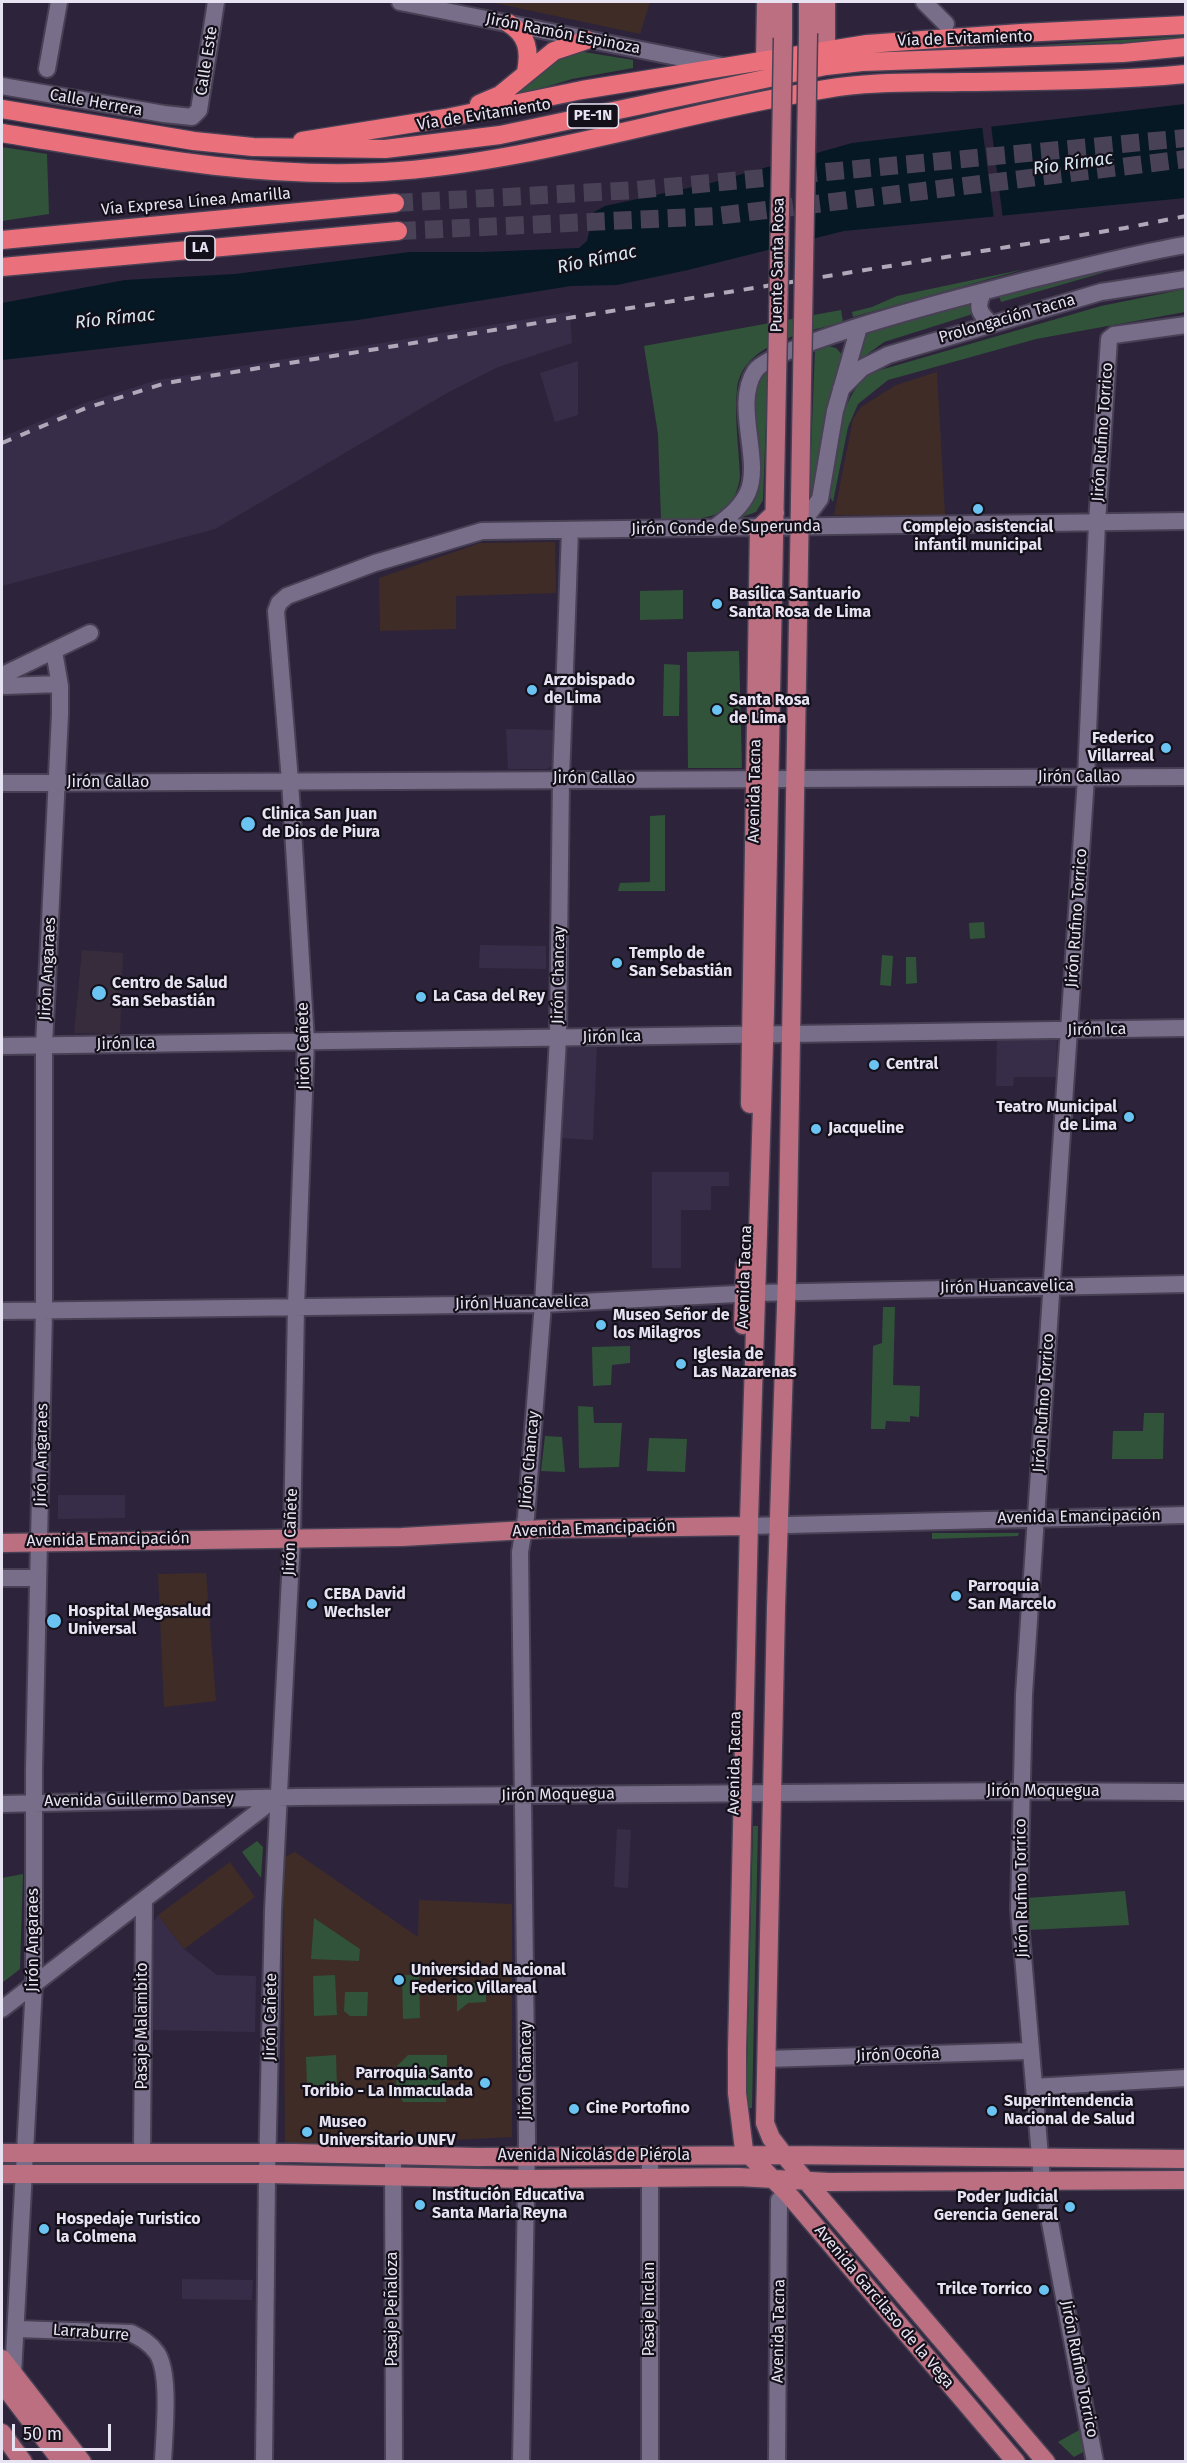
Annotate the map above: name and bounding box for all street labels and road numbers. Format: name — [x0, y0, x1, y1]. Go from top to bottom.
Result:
street label: Jirón Ramón Espinoza — [484, 10, 642, 58]
street label: Calle Este — [192, 25, 222, 97]
street label: Vía de Evitamiento — [897, 27, 1033, 51]
street label: Calle Herrera — [48, 85, 144, 121]
street label: Vía de Evitamiento — [416, 95, 552, 135]
road number: PE-1N — [568, 104, 618, 128]
street label: Vía Expresa Línea Amarilla — [100, 184, 292, 220]
street label: Puente Santa Rosa — [767, 197, 789, 333]
road number: LA — [185, 236, 215, 260]
street label: Prolongación Tacna — [937, 290, 1077, 348]
street label: Jirón Rufino Torrico — [1089, 362, 1117, 502]
street label: Jirón Conde de Superunda — [631, 517, 821, 539]
street label: Avenida Tacna — [744, 739, 766, 843]
street label: Jirón Callao — [1038, 768, 1120, 788]
street label: Jirón Callao — [553, 769, 635, 789]
street label: Jirón Callao — [67, 773, 149, 793]
street label: Jirón Rufino Torrico — [1063, 848, 1091, 988]
street label: Jirón Angaraes — [36, 917, 60, 1021]
street label: Jirón Chancay — [549, 926, 569, 1024]
street label: Jirón Cañete — [294, 1002, 314, 1090]
street label: Jirón Ica — [1067, 1020, 1127, 1040]
street label: Jirón Ica — [582, 1027, 642, 1047]
street label: Jirón Ica — [96, 1034, 156, 1054]
street label: Avenida Tacna — [734, 1225, 756, 1329]
street label: Jirón Huancavelica — [940, 1276, 1074, 1298]
street label: Jirón Huancavelica — [455, 1292, 589, 1314]
street label: Jirón Rufino Torrico — [1030, 1333, 1058, 1473]
street label: Jirón Angaraes — [31, 1403, 53, 1507]
street label: Jirón Chancay — [516, 1410, 544, 1510]
street label: Jirón Cañete — [280, 1488, 302, 1576]
street label: Avenida Emancipación — [997, 1506, 1161, 1528]
street label: Avenida Emancipación — [512, 1517, 676, 1541]
street label: Avenida Emancipación — [26, 1529, 190, 1551]
street label: Avenida Tacna — [724, 1711, 746, 1815]
street label: Jirón Moquegua — [986, 1782, 1100, 1802]
street label: Jirón Moquegua — [501, 1784, 615, 1806]
street label: Avenida Guillermo Dansey — [44, 1789, 234, 1811]
street label: Jirón Rufino Torrico — [1011, 1818, 1033, 1958]
street label: Jirón Angaraes — [24, 1888, 44, 1992]
street label: Pasaje Malambito — [133, 1962, 153, 2090]
street label: Jirón Cañete — [261, 1973, 281, 2061]
street label: Jirón Chancay — [517, 2022, 537, 2120]
street label: Jirón Ocoña — [856, 2044, 940, 2066]
street label: Avenida Nicolás de Piérola — [498, 2146, 690, 2166]
street label: Avenida Garcilaso de la Vega — [810, 2222, 958, 2392]
street label: Pasaje Peñaloza — [383, 2251, 403, 2367]
street label: Pasaje Inclan — [640, 2262, 660, 2356]
street label: Avenida Tacna — [768, 2279, 790, 2383]
street label: Jirón Rufino Torrico — [1056, 2299, 1102, 2439]
street label: Larraburre — [52, 2321, 130, 2345]

